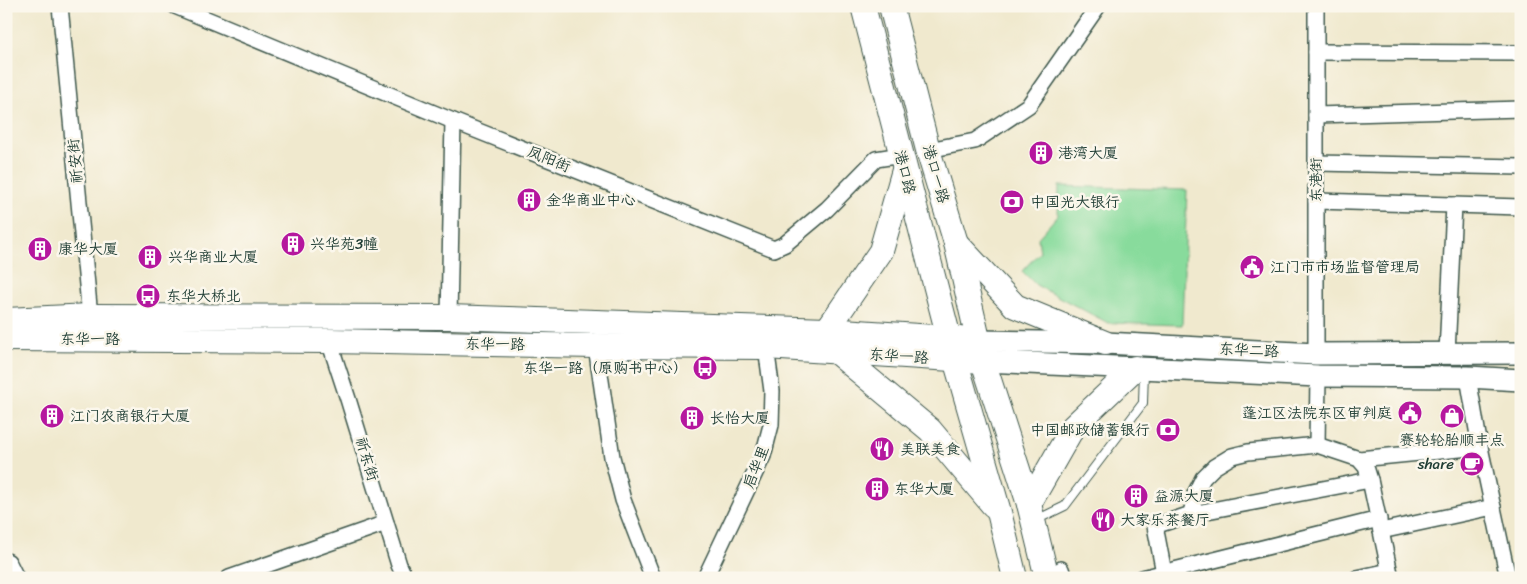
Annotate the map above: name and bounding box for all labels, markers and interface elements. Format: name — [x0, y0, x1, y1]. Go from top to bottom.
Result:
street label: 祈安街 — [60, 137, 90, 185]
street label: 凤阳街 — [523, 139, 575, 179]
building icon: 港湾大厦 — [1028, 140, 1054, 166]
place label: 港湾大厦 — [1058, 140, 1118, 166]
street label: 港口一路 — [915, 142, 957, 206]
street label: 港口路 — [887, 147, 923, 197]
street label: 东港街 — [1303, 157, 1329, 203]
building icon: 金华商业中心 — [516, 187, 542, 213]
place label: 金华商业中心 — [546, 187, 636, 213]
bank icon: 中国光大银行 — [999, 189, 1025, 215]
place label: 中国光大银行 — [1030, 189, 1120, 215]
building icon: 兴华苑3幢 — [280, 231, 306, 257]
place label: 兴华苑3幢 — [310, 231, 378, 257]
building icon: 康华大厦 — [27, 236, 53, 262]
place label: 康华大厦 — [58, 236, 118, 262]
building icon: 兴华商业大厦 — [137, 244, 163, 270]
place label: 兴华商业大厦 — [168, 244, 258, 270]
public building icon: 江门市市场监督管理局 — [1239, 254, 1265, 280]
place label: 江门市市场监督管理局 — [1270, 254, 1420, 280]
bus stop icon: 东华大桥北 — [135, 283, 161, 309]
place label: 东华大桥北 — [166, 283, 241, 309]
street label: 东华一路 — [60, 326, 120, 352]
street label: 东华一路 — [465, 330, 525, 358]
street label: 东华二路 — [1218, 335, 1280, 365]
street label: 东华一路 — [868, 341, 930, 371]
place label: 东华一路（原购书中心） — [523, 355, 688, 381]
bus stop icon: 东华一路（原购书中心） — [692, 355, 718, 381]
place label: 蓬江区法院东区审判庭 — [1242, 400, 1392, 426]
public building icon: 蓬江区法院东区审判庭 — [1397, 400, 1423, 426]
building icon: 江门农商银行大厦 — [39, 403, 65, 429]
place label: 江门农商银行大厦 — [70, 403, 190, 429]
shop icon: 赛轮轮胎顺丰点 — [1439, 403, 1465, 429]
building icon: 长怡大厦 — [679, 405, 705, 431]
place label: 长怡大厦 — [710, 405, 770, 431]
place label: 中国邮政储蓄银行 — [1030, 417, 1150, 443]
bank icon: 中国邮政储蓄银行 — [1155, 417, 1181, 443]
place label: 赛轮轮胎顺丰点 — [1399, 427, 1505, 453]
street label: 祈东街 — [348, 434, 386, 484]
restaurant icon: 美联美食 — [869, 436, 895, 462]
place label: 美联美食 — [900, 436, 960, 462]
street label: 启华里 — [736, 441, 776, 493]
place label: share — [1417, 451, 1454, 477]
cafe icon: share — [1459, 451, 1485, 477]
building icon: 东华大厦 — [864, 476, 890, 502]
place label: 东华大厦 — [894, 476, 954, 502]
building icon: 益源大厦 — [1123, 483, 1149, 509]
place label: 益源大厦 — [1154, 483, 1214, 509]
restaurant icon: 大家乐茶餐厅 — [1090, 507, 1116, 533]
place label: 大家乐茶餐厅 — [1120, 507, 1210, 533]

